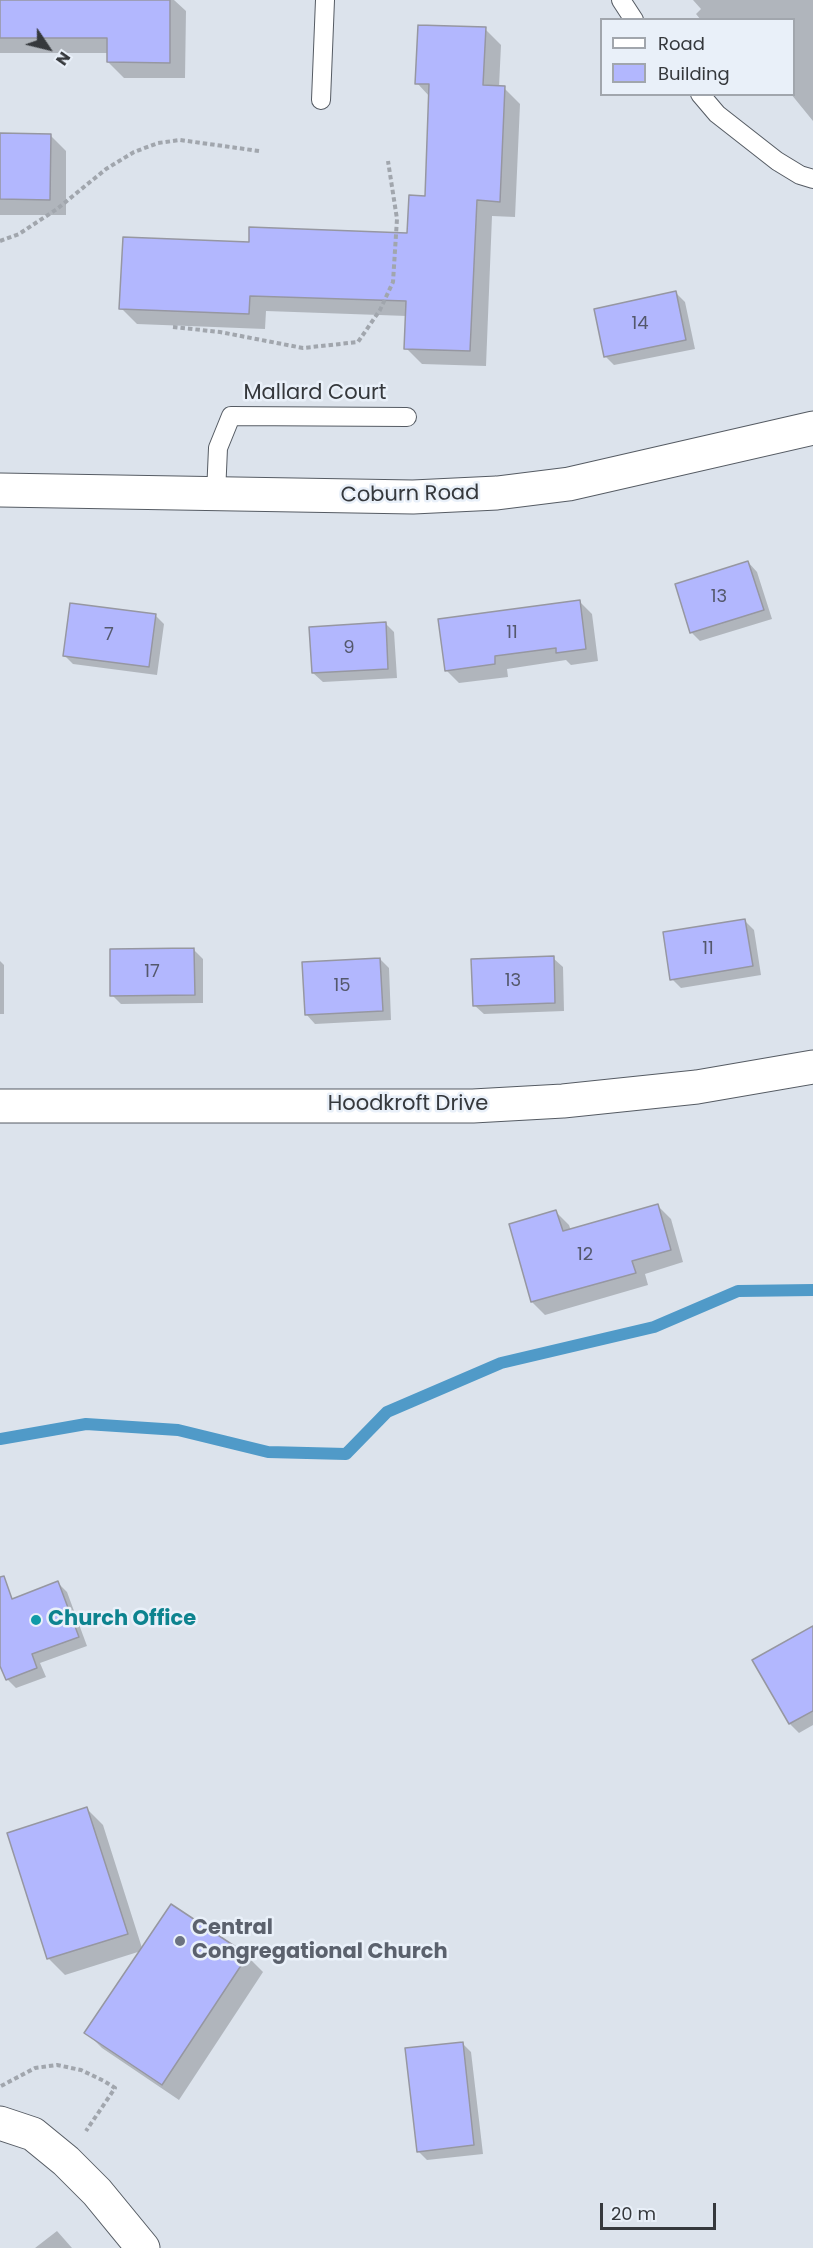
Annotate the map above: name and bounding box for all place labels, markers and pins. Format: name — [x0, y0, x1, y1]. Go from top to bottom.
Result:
place label: Church Office — [48, 1607, 196, 1633]
marker: Church Office — [29, 1613, 43, 1627]
place label: Central Congregational Church — [192, 1916, 448, 1966]
marker: Central Congregational Church — [173, 1934, 187, 1948]

